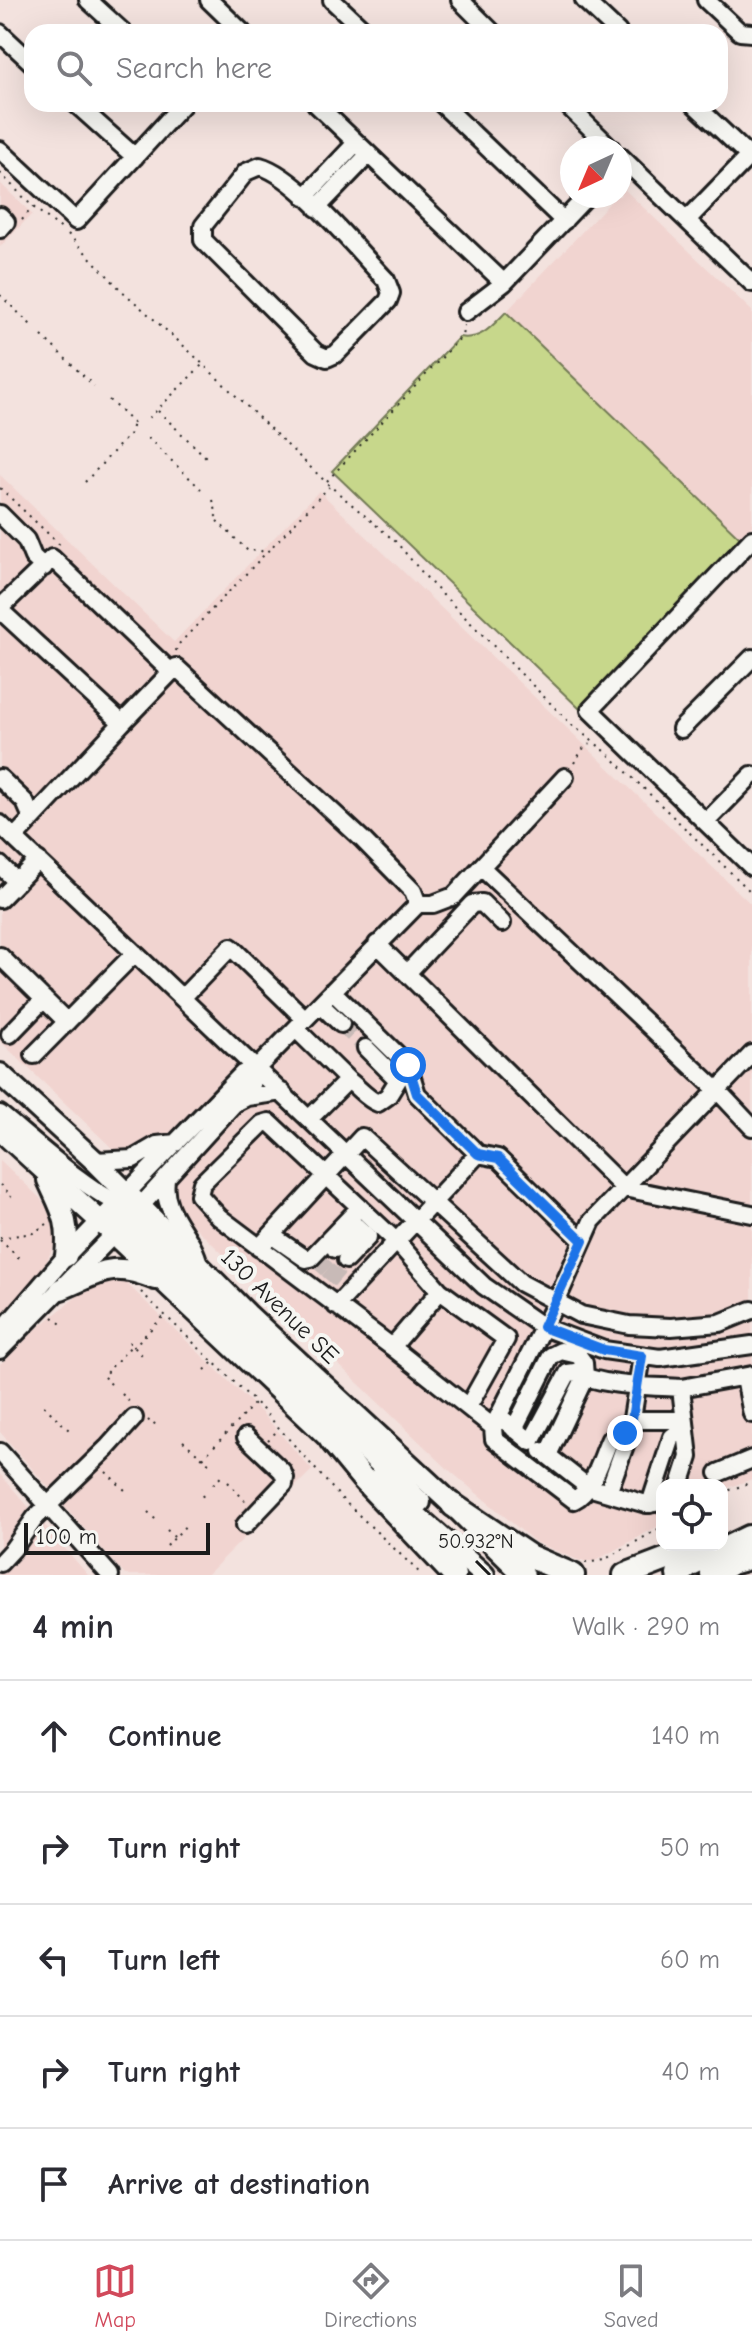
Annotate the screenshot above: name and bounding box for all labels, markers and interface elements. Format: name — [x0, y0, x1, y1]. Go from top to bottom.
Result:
search box — [24, 24, 728, 112]
icon: search — [52, 46, 96, 90]
text: Search here — [116, 51, 272, 86]
north arrow — [560, 136, 632, 208]
route start — [390, 1047, 426, 1083]
street label: 130 Avenue SE — [215, 1243, 345, 1369]
route end — [607, 1415, 643, 1451]
map controls — [656, 1479, 728, 1551]
button: locate — [656, 1479, 728, 1551]
scale bar — [24, 1519, 210, 1555]
text: 100 m — [36, 1524, 97, 1550]
text: 50.932°N — [438, 1530, 514, 1553]
text: 4 min — [32, 1607, 114, 1647]
text: Walk · 290 m — [572, 1612, 720, 1642]
icon: ahead — [32, 1714, 76, 1758]
text: Continue — [108, 1719, 222, 1754]
text: 140 m — [651, 1721, 720, 1751]
icon: right — [32, 1826, 76, 1870]
text: Turn right — [108, 1831, 240, 1866]
text: 50 m — [660, 1833, 720, 1863]
icon: left — [32, 1938, 76, 1982]
text: Turn left — [108, 1943, 220, 1978]
text: 60 m — [660, 1945, 720, 1975]
icon: right — [32, 2050, 76, 2094]
text: Turn right — [108, 2055, 240, 2090]
text: 40 m — [661, 2057, 720, 2087]
icon: arrive — [32, 2162, 76, 2206]
text: Arrive at destination — [108, 2167, 370, 2202]
tab: Map — [93, 2259, 137, 2333]
tab: Directions — [324, 2259, 417, 2333]
tab: Saved — [604, 2259, 659, 2333]

